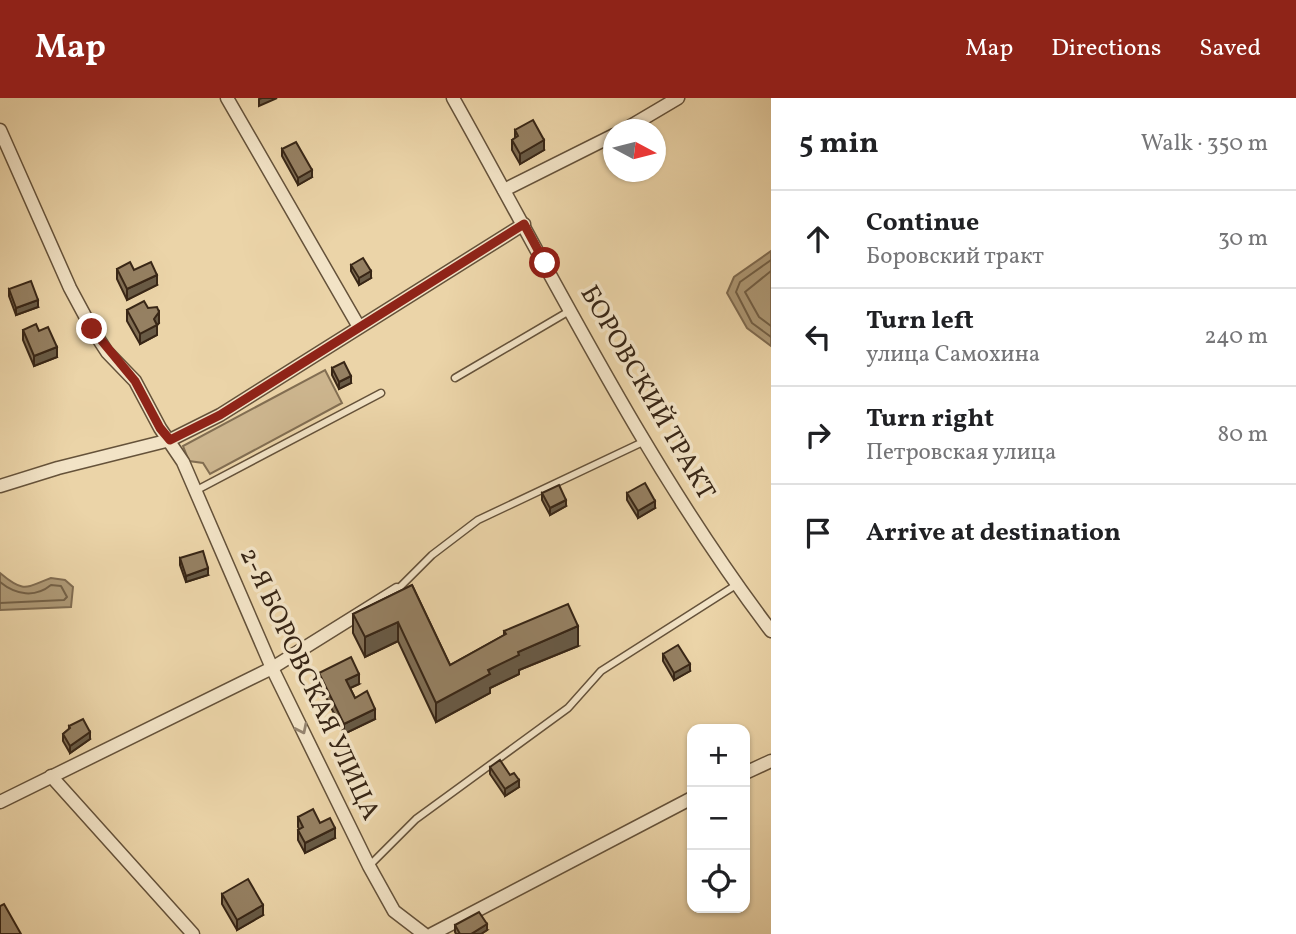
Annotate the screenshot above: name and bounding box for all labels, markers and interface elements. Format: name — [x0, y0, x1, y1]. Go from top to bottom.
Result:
text: Map — [35, 26, 106, 72]
text: Map — [965, 32, 1013, 66]
text: Directions — [1051, 32, 1161, 66]
text: Saved — [1199, 32, 1261, 66]
north arrow — [603, 119, 666, 182]
text: 5 min — [799, 123, 879, 165]
text: Walk · 350 m — [1141, 128, 1268, 160]
text: Continue — [866, 205, 979, 241]
icon: ahead — [799, 220, 837, 258]
text: 30 m — [1218, 223, 1268, 255]
text: Боровский тракт — [866, 241, 1044, 273]
route start — [529, 247, 560, 278]
street label: БОРОВСКИЙ ТРАКТ — [571, 279, 723, 507]
text: Turn left — [866, 303, 974, 339]
route end — [76, 313, 107, 344]
icon: left — [799, 318, 837, 356]
text: 240 m — [1204, 321, 1268, 353]
text: улица Самохина — [866, 339, 1040, 371]
text: Turn right — [866, 401, 994, 437]
icon: right — [799, 416, 837, 454]
text: 80 m — [1218, 419, 1268, 451]
text: Петровская улица — [866, 437, 1056, 469]
icon: arrive — [799, 514, 837, 552]
text: Arrive at destination — [866, 515, 1121, 551]
street label: 2-Я БОРОВСКАЯ УЛИЦА — [230, 542, 388, 826]
one-way arrow — [294, 722, 308, 734]
map controls — [687, 724, 750, 913]
button: + — [687, 724, 750, 787]
button: − — [687, 787, 750, 850]
button: locate — [687, 850, 750, 913]

